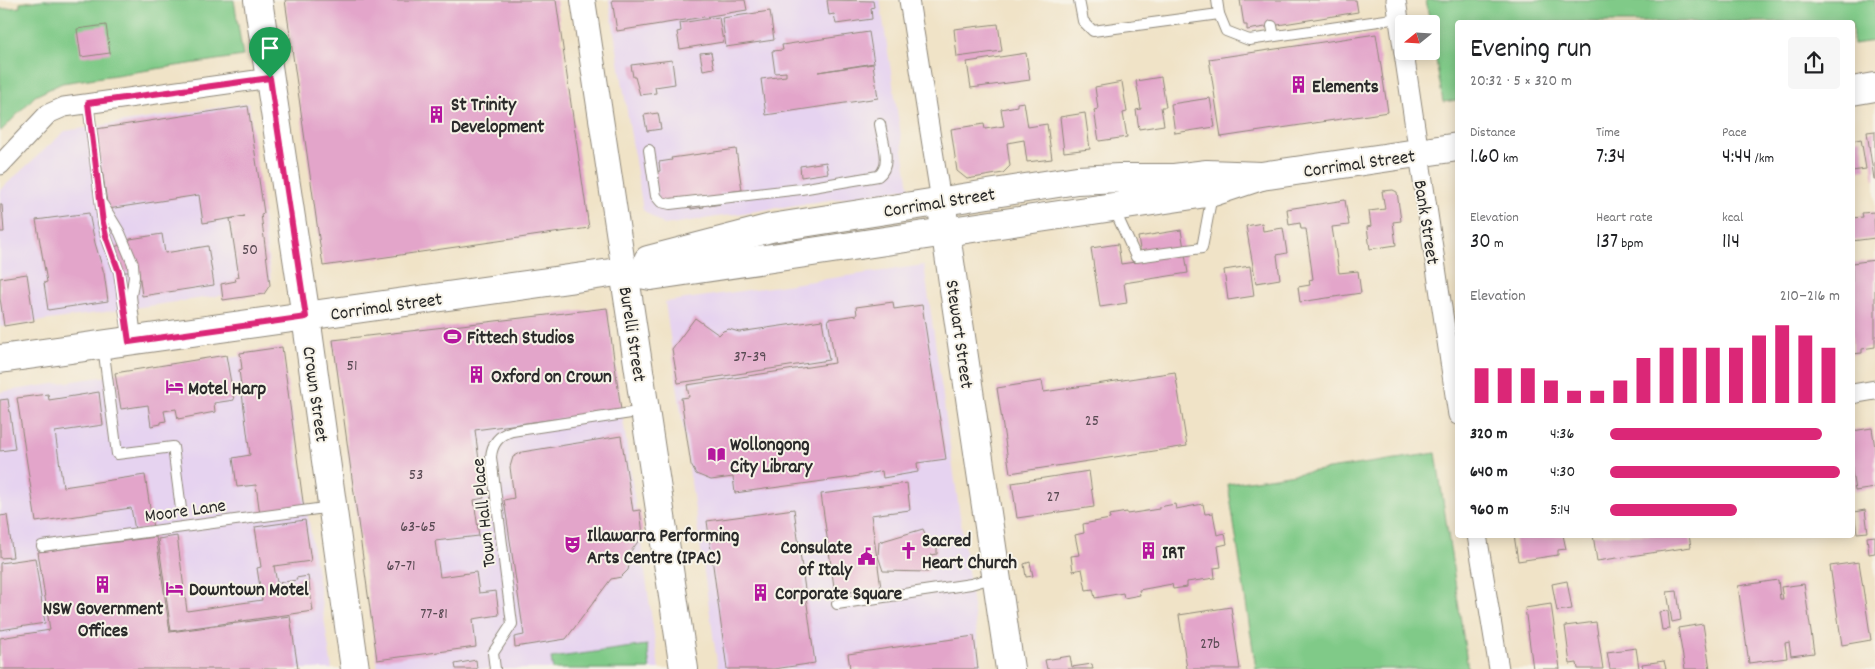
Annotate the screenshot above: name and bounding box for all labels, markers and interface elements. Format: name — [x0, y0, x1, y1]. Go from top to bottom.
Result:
north arrow — [1395, 15, 1440, 60]
map controls — [1395, 15, 1440, 60]
pin — [249, 27, 291, 78]
text: Evening run — [1470, 31, 1592, 71]
icon: arrive — [256, 34, 284, 62]
button: share — [1788, 37, 1840, 89]
text: 20:32 · 5 × 320 m — [1470, 70, 1572, 93]
building icon: Elements — [1288, 75, 1308, 95]
place label: Elements — [1312, 75, 1379, 102]
place label: St Trinity Development — [451, 93, 544, 142]
building icon: St Trinity Development — [427, 104, 447, 124]
text: Distance — [1470, 123, 1516, 143]
text: Time — [1596, 123, 1620, 143]
text: Pace — [1722, 123, 1747, 143]
text: 1.60 — [1470, 143, 1500, 173]
text: 7:34 — [1596, 143, 1626, 173]
text: 4:44 — [1722, 143, 1752, 173]
street label: Corrimal Street — [1302, 144, 1417, 187]
text: km — [1500, 149, 1518, 169]
text: /km — [1752, 149, 1774, 169]
street label: Bank Street — [1405, 178, 1445, 267]
street label: Corrimal Street — [882, 182, 997, 227]
text: Elevation — [1470, 208, 1519, 228]
text: Heart rate — [1596, 208, 1653, 228]
text: kcal — [1722, 208, 1743, 228]
text: 30 — [1470, 228, 1491, 258]
text: 137 — [1596, 228, 1618, 258]
text: 114 — [1722, 228, 1740, 258]
text: m — [1491, 234, 1504, 254]
text: bpm — [1618, 234, 1643, 254]
house number: 50 — [242, 239, 258, 262]
street label: Stewart Street — [937, 278, 979, 391]
street label: Burelli Street — [610, 285, 651, 384]
text: Elevation — [1470, 285, 1526, 308]
text: 210–216 m — [1780, 285, 1840, 308]
street label: Corrimal Street — [329, 287, 444, 330]
sports icon: Fittech Studios — [443, 326, 463, 346]
place label: Fittech Studios — [467, 326, 574, 353]
street label: Crown Street — [293, 345, 334, 444]
house number: 37-39 — [733, 346, 767, 369]
house number: 51 — [347, 355, 357, 378]
building icon: Oxford on Crown — [467, 365, 487, 385]
place label: Oxford on Crown — [491, 365, 612, 392]
hotel icon: Motel Harp — [164, 377, 184, 397]
place label: Motel Harp — [188, 377, 267, 404]
house number: 25 — [1085, 410, 1099, 433]
text: 320 m — [1470, 423, 1507, 446]
text: 4:36 — [1550, 423, 1574, 446]
place label: Wollongong City Library — [730, 433, 813, 482]
library icon: Wollongong City Library — [706, 444, 726, 464]
street label: Town Hall Place — [466, 457, 505, 569]
text: 640 m — [1470, 461, 1508, 484]
text: 4:30 — [1550, 461, 1575, 484]
house number: 53 — [409, 464, 423, 487]
house number: 27 — [1046, 486, 1060, 509]
street label: Moore Lane — [143, 493, 228, 532]
text: 960 m — [1470, 499, 1509, 522]
text: 5:14 — [1550, 499, 1570, 522]
house number: 63-65 — [400, 516, 436, 539]
place label: Illawarra Performing Arts Centre (IPAC) — [587, 524, 739, 573]
place label: Sacred Heart Church — [922, 529, 1017, 578]
theatre icon: Illawarra Performing Arts Centre (IPAC) — [563, 535, 583, 555]
place label: Consulate of Italy — [780, 536, 853, 585]
church icon: Sacred Heart Church — [898, 540, 918, 560]
building icon: IRT — [1138, 541, 1158, 561]
place label: IRT — [1162, 541, 1185, 568]
public building icon: Consulate of Italy — [856, 547, 876, 567]
house number: 67-71 — [386, 555, 416, 578]
building icon: NSW Government Offices — [93, 574, 113, 594]
hotel icon: Downtown Motel — [165, 578, 185, 598]
place label: Downtown Motel — [189, 578, 309, 605]
building icon: Corporate Square — [751, 582, 771, 602]
place label: Corporate Square — [775, 582, 902, 609]
place label: NSW Government Offices — [43, 597, 163, 646]
house number: 77-81 — [420, 603, 448, 626]
house number: 27b — [1200, 633, 1220, 656]

